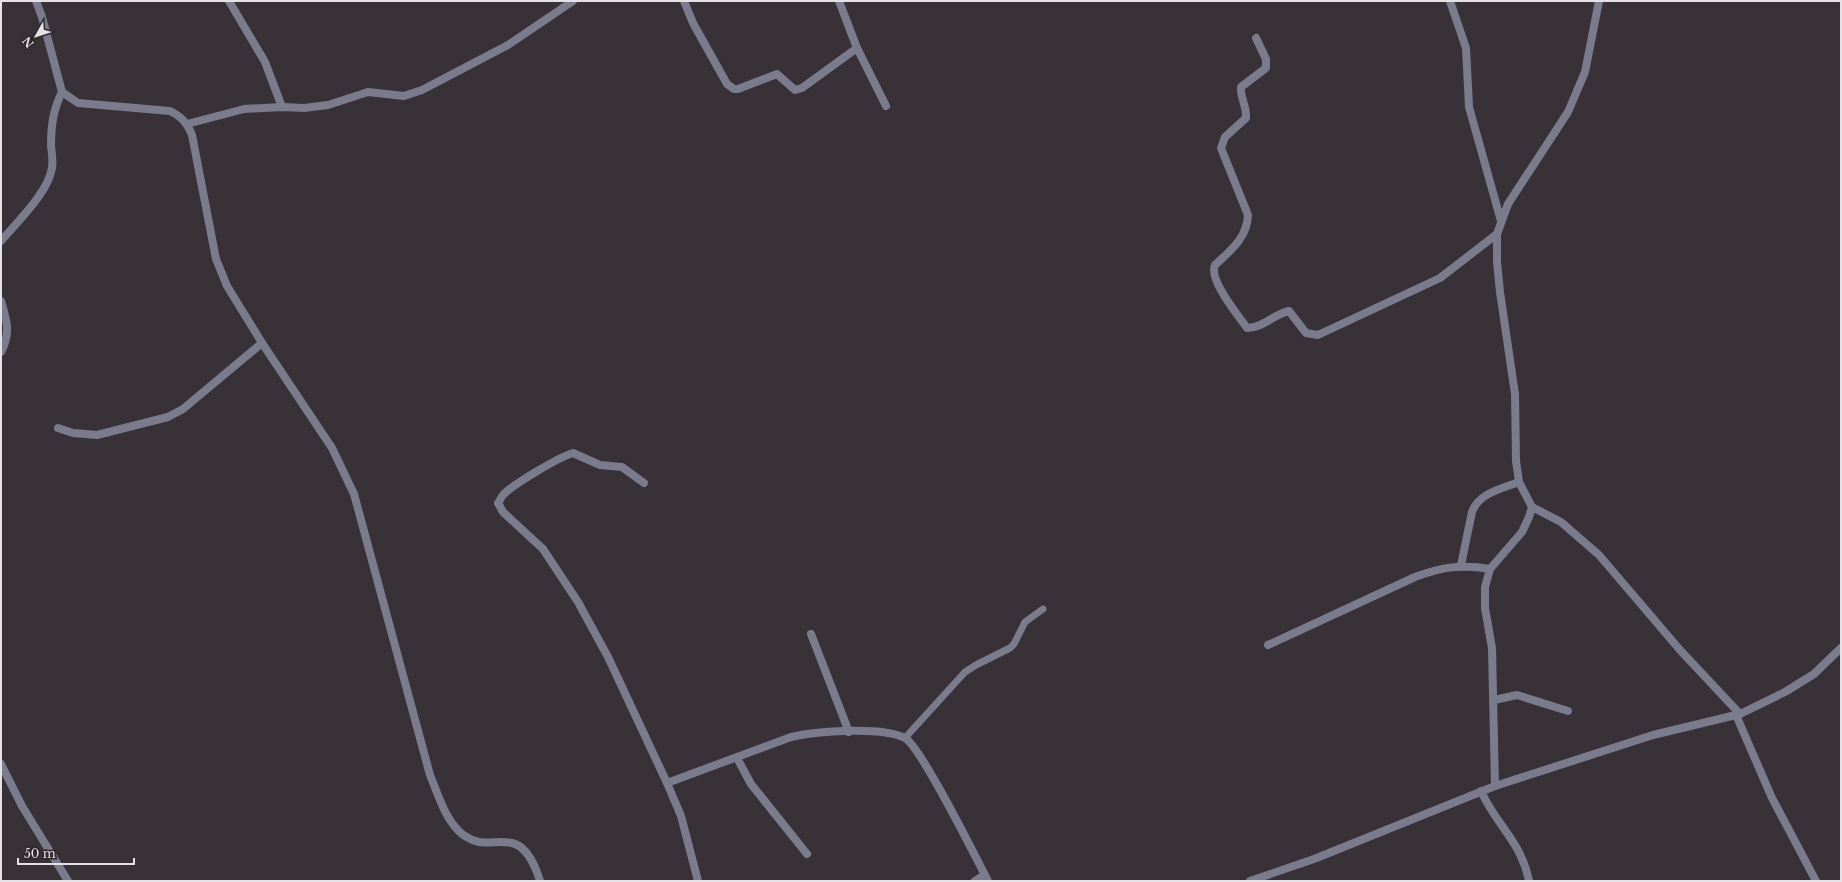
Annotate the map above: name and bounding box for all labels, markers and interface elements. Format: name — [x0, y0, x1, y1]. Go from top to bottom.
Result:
north arrow — [16, 16, 56, 56]
text: N — [19, 33, 37, 51]
scale bar — [18, 840, 134, 866]
text: 50 m — [24, 846, 56, 861]

